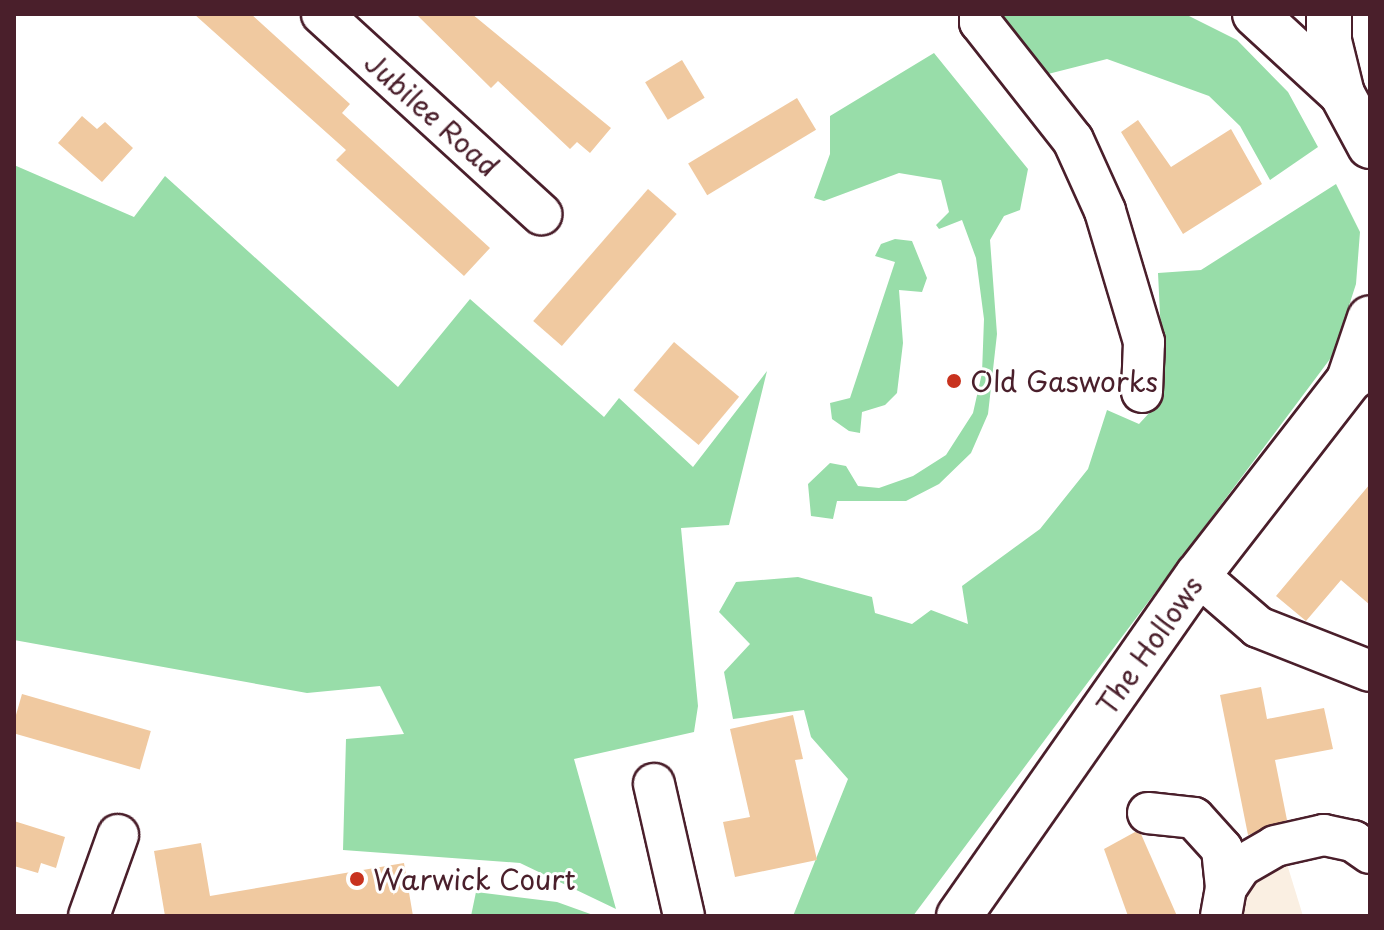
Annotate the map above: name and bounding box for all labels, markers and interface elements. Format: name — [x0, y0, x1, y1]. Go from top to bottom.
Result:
street label: Jubilee Road — [357, 44, 507, 184]
place label: Old Gasworks — [970, 364, 1158, 398]
marker: Old Gasworks — [945, 372, 963, 390]
street label: The Hollows — [1089, 569, 1209, 721]
place label: Warwick Court — [373, 862, 579, 896]
marker: Warwick Court — [348, 870, 366, 888]

